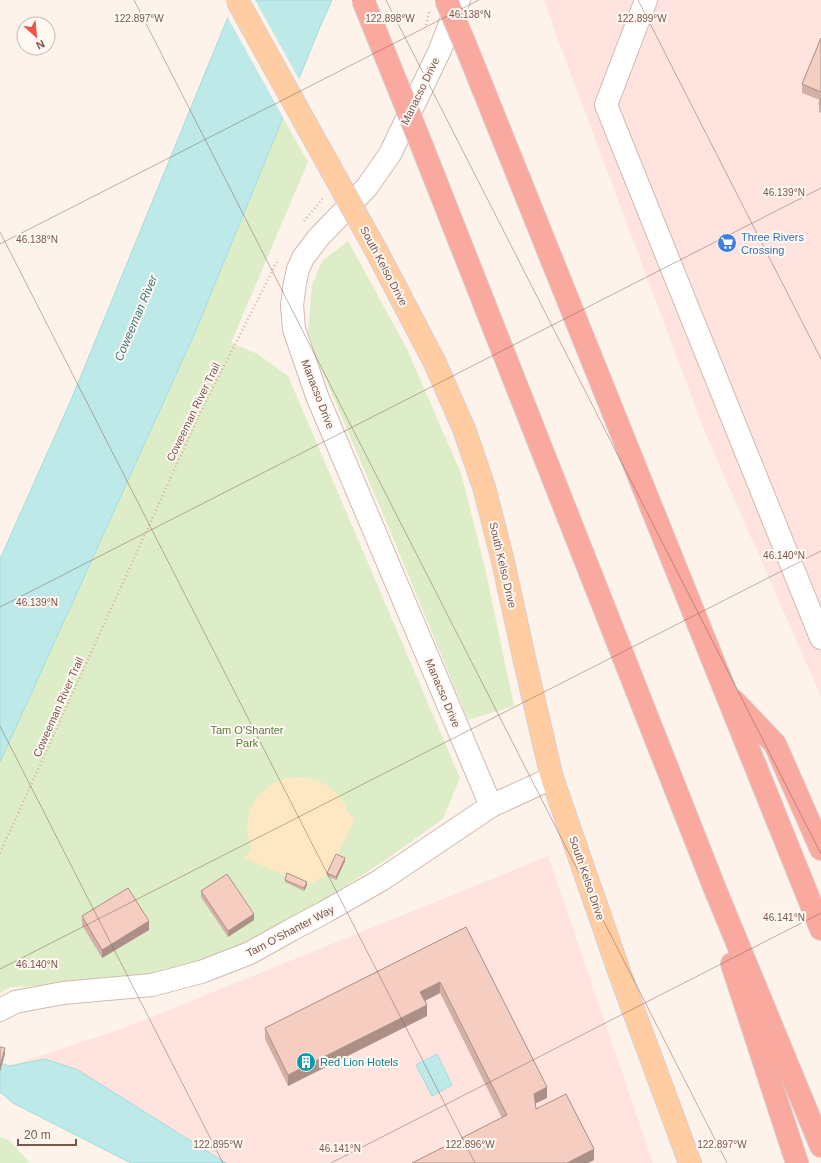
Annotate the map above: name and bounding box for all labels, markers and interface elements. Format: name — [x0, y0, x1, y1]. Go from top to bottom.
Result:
text: 46.138°N — [449, 9, 491, 20]
text: 122.897°W — [114, 13, 164, 24]
text: 122.898°W — [365, 13, 415, 24]
text: 122.899°W — [617, 13, 667, 24]
north arrow — [16, 16, 56, 56]
text: N — [34, 38, 47, 52]
street label: Manacso Drive — [399, 55, 441, 127]
text: 46.139°N — [763, 187, 805, 198]
street label: South Kelso Drive — [358, 224, 410, 308]
place label: Three Rivers Crossing — [741, 231, 804, 256]
supermarket icon: Three Rivers Crossing — [716, 232, 738, 254]
text: 46.138°N — [16, 234, 58, 245]
water label: Coweeman River — [112, 272, 161, 363]
street label: Manacso Drive — [299, 358, 337, 430]
street label: Coweeman River Trail — [164, 361, 222, 463]
street label: South Kelso Drive — [487, 521, 519, 609]
text: 46.140°N — [763, 550, 805, 561]
text: 46.139°N — [16, 597, 58, 608]
street label: Coweeman River Trail — [31, 655, 85, 759]
street label: Manacso Drive — [423, 657, 463, 729]
park label: Tam O'Shanter Park — [210, 724, 284, 749]
street label: South Kelso Drive — [567, 834, 607, 922]
street label: Tam O'Shanter Way — [244, 903, 336, 959]
text: 46.141°N — [763, 912, 805, 923]
text: 46.140°N — [16, 959, 58, 970]
building icon: Red Lion Hotels — [295, 1051, 317, 1073]
place label: Red Lion Hotels — [320, 1056, 399, 1068]
scale bar — [18, 1121, 76, 1147]
text: 20 m — [24, 1128, 51, 1142]
text: 122.895°W — [193, 1139, 243, 1150]
text: 122.896°W — [445, 1139, 495, 1150]
text: 122.897°W — [697, 1139, 747, 1150]
text: 46.141°N — [319, 1143, 361, 1154]

